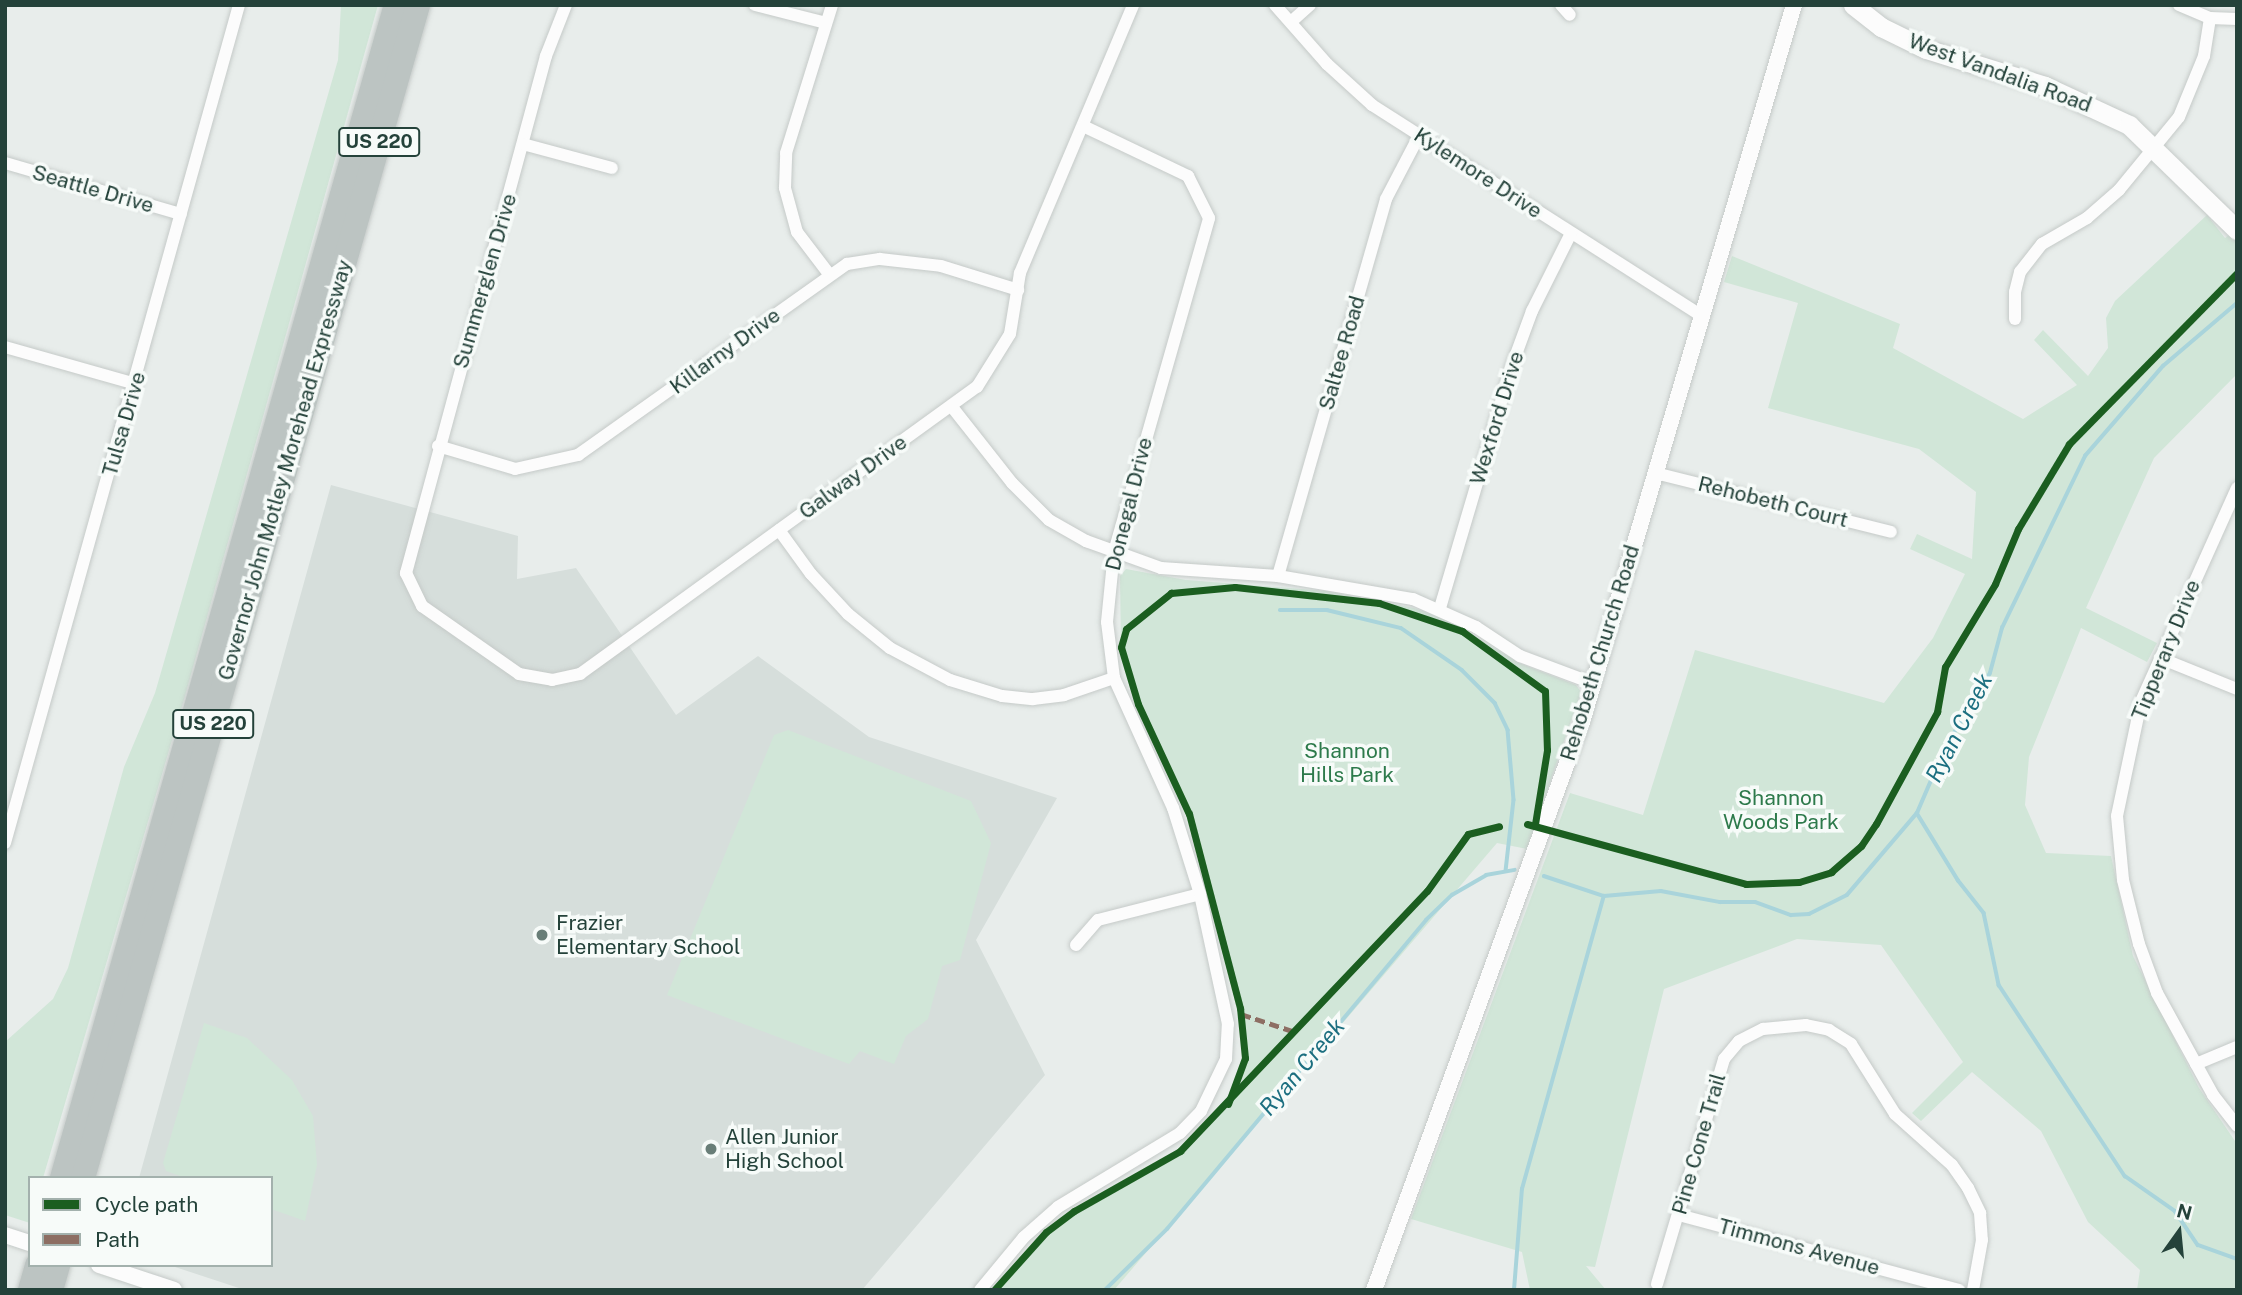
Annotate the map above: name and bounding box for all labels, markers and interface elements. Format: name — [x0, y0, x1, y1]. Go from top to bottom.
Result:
street label: West Vandalia Road — [1905, 28, 2095, 118]
street label: Kylemore Drive — [1409, 122, 1547, 224]
road number: US 220 — [337, 126, 421, 158]
street label: Seattle Drive — [29, 160, 157, 218]
street label: Summerglen Drive — [448, 191, 522, 371]
street label: Governor John Motley Morehead Expressway — [213, 257, 357, 683]
street label: Saltee Road — [1314, 293, 1370, 413]
street label: Killarny Drive — [665, 303, 785, 399]
street label: Wexford Drive — [1465, 348, 1529, 488]
street label: Tulsa Drive — [97, 369, 151, 479]
street label: Galway Drive — [794, 430, 912, 524]
street label: Donegal Drive — [1100, 435, 1158, 573]
street label: Rehobeth Court — [1695, 471, 1851, 533]
street label: Rehobeth Church Road — [1555, 542, 1645, 764]
street label: Tipperary Drive — [2126, 576, 2206, 724]
water label: Ryan Creek — [1920, 669, 1998, 787]
road number: US 220 — [171, 708, 255, 740]
park label: Shannon Hills Park — [1300, 738, 1394, 788]
park label: Shannon Woods Park — [1723, 785, 1839, 835]
place label: Frazier Elementary School — [556, 910, 740, 960]
marker: Frazier Elementary School — [534, 927, 550, 943]
water label: Ryan Creek — [1253, 1013, 1351, 1121]
street label: Pine Cone Trail — [1667, 1070, 1731, 1218]
place label: Allen Junior High School — [725, 1124, 844, 1174]
marker: Allen Junior High School — [703, 1141, 719, 1157]
legend — [28, 1176, 273, 1267]
text: Cycle path — [95, 1192, 198, 1217]
north arrow — [2144, 1197, 2214, 1267]
text: N — [2174, 1199, 2194, 1224]
street label: Timmons Avenue — [1716, 1213, 1882, 1281]
text: Path — [95, 1227, 140, 1252]

